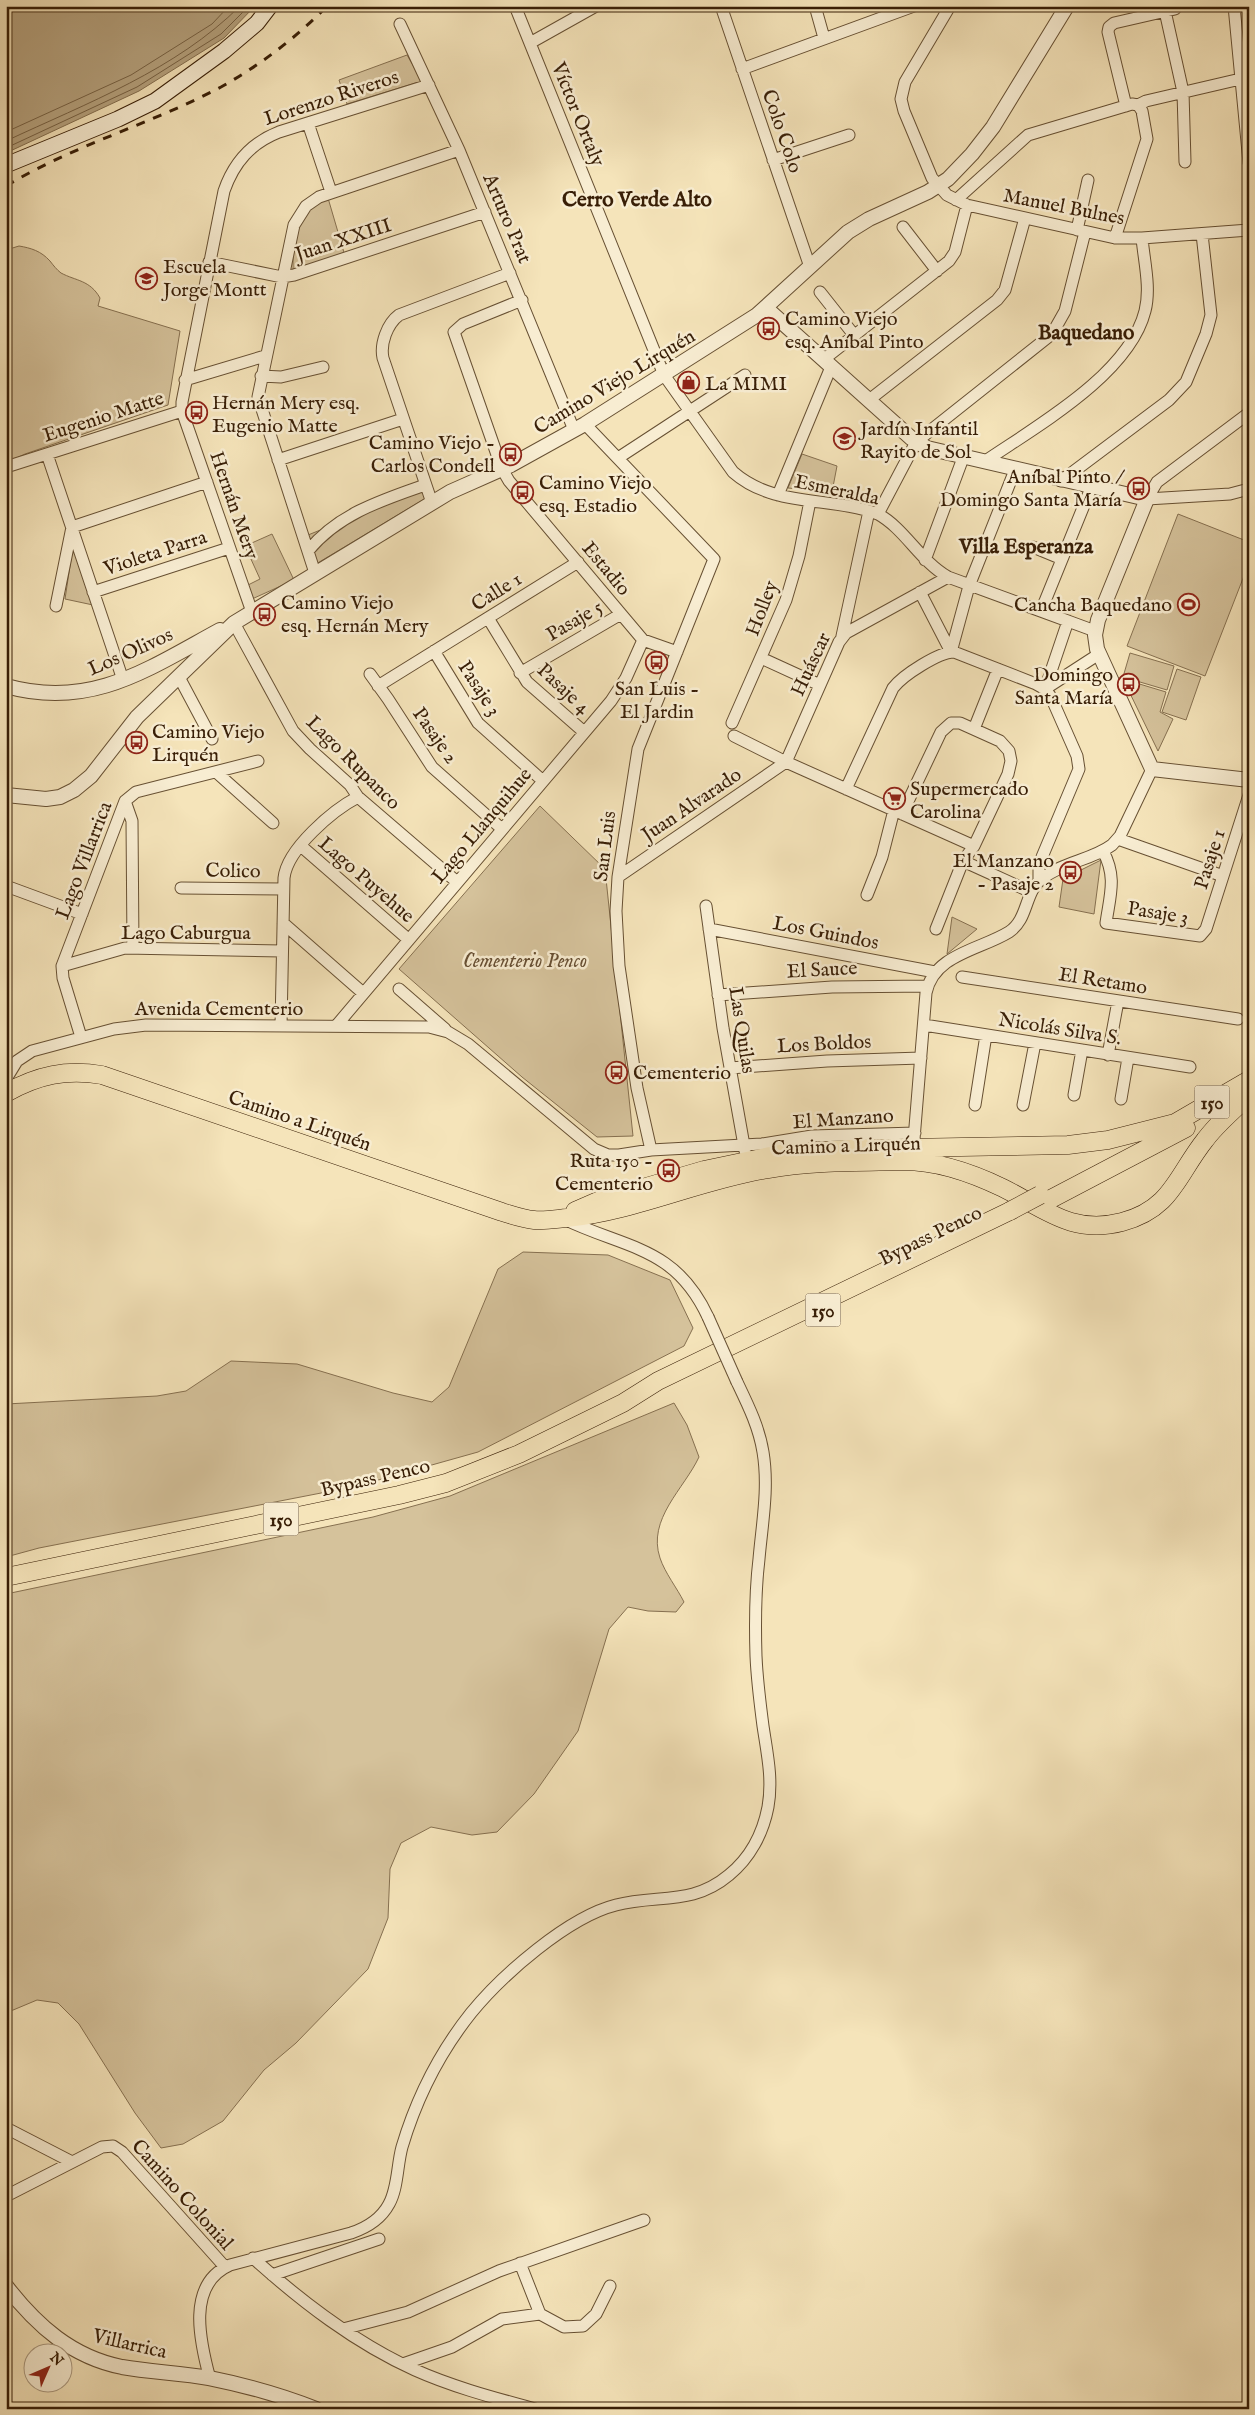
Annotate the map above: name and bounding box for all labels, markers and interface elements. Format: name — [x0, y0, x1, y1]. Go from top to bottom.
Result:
street label: Víctor Ortaly — [545, 58, 610, 170]
street label: Lorenzo Riveros — [261, 65, 402, 132]
street label: Colo Colo — [756, 86, 808, 177]
street label: Arturo Prat — [476, 169, 537, 267]
street label: Manuel Bulnes — [1001, 183, 1127, 232]
district label: Cerro Verde Alto — [562, 187, 713, 214]
street label: Juan XXIII — [290, 213, 395, 268]
place label: Escuela Jorge Montt — [161, 255, 267, 303]
school or university icon: Escuela Jorge Montt — [135, 266, 159, 290]
place label: Camino Viejo esq. Aníbal Pinto — [785, 307, 924, 355]
bus stop icon: Camino Viejo esq. Aníbal Pinto — [757, 317, 781, 341]
district label: Baquedano — [1038, 320, 1135, 347]
street label: Camino Viejo Lirquén — [529, 324, 700, 440]
shop icon: La MIMI — [677, 371, 701, 395]
place label: La MIMI — [705, 372, 787, 397]
street label: Eugenio Matte — [40, 386, 167, 449]
place label: Hernán Mery esq. Eugenio Matte — [212, 391, 360, 439]
bus stop icon: Hernán Mery esq. Eugenio Matte — [184, 401, 208, 425]
place label: Jardín Infantil Rayito de Sol — [858, 417, 979, 465]
school or university icon: Jardín Infantil Rayito de Sol — [832, 427, 856, 451]
place label: Camino Viejo - Carlos Condell — [369, 431, 496, 479]
bus stop icon: Camino Viejo - Carlos Condell — [499, 442, 523, 466]
street label: Hernán Mery — [203, 448, 264, 563]
place label: Aníbal Pinto / Domingo Santa María — [940, 465, 1125, 513]
street label: Esmeralda — [792, 469, 882, 512]
place label: Camino Viejo esq. Estadio — [539, 471, 652, 519]
bus stop icon: Aníbal Pinto / Domingo Santa María — [1126, 476, 1150, 500]
bus stop icon: Camino Viejo esq. Estadio — [511, 481, 535, 505]
street label: Violeta Parra — [100, 525, 210, 582]
district label: Villa Esperanza — [958, 534, 1094, 561]
street label: Estadio — [576, 537, 636, 601]
street label: Calle 1 — [467, 567, 527, 617]
street label: Holley — [740, 577, 784, 640]
place label: Camino Viejo esq. Hernán Mery — [281, 591, 429, 639]
sports icon: Cancha Baquedano — [1176, 592, 1200, 616]
place label: Cancha Baquedano — [1014, 593, 1172, 618]
street label: Pasaje 5 — [542, 595, 608, 647]
bus stop icon: Camino Viejo esq. Hernán Mery — [253, 602, 277, 626]
street label: Los Olivos — [84, 623, 177, 682]
street label: Huáscar — [786, 628, 837, 701]
bus stop icon: San Luis - El Jardin — [645, 650, 669, 674]
street label: Pasaje 3 — [452, 656, 506, 721]
street label: Pasaje 4 — [531, 658, 595, 720]
place label: Domingo Santa María — [1015, 663, 1113, 711]
bus stop icon: Domingo Santa María — [1117, 673, 1141, 697]
place label: San Luis - El Jardin — [615, 677, 699, 725]
street label: Pasaje 2 — [406, 703, 463, 769]
street label: Lago Rupanco — [300, 710, 406, 816]
place label: Camino Viejo Lirquén — [152, 720, 265, 768]
bus stop icon: Camino Viejo Lirquén — [124, 731, 148, 755]
street label: Lago Llanquihue — [426, 763, 538, 889]
street label: Juan Alvarado — [635, 763, 747, 849]
place label: Supermercado Carolina — [910, 777, 1029, 825]
supermarket icon: Supermercado Carolina — [882, 787, 906, 811]
street label: Lago Villarrica — [51, 798, 118, 923]
street label: San Luis — [589, 809, 622, 883]
street label: Pasaje 1 — [1189, 826, 1232, 893]
street label: Lago Puyehue — [313, 831, 419, 929]
place label: El Manzano - Pasaje 2 — [953, 849, 1054, 897]
street label: Colico — [205, 859, 261, 884]
bus stop icon: El Manzano - Pasaje 2 — [1058, 860, 1082, 884]
street label: Pasaje 3 — [1125, 896, 1190, 931]
street label: Los Guindos — [771, 911, 881, 956]
street label: Lago Caburgua — [121, 921, 251, 946]
park label: Cementerio Penco — [463, 949, 587, 974]
street label: El Sauce — [786, 956, 858, 985]
street label: El Retamo — [1057, 962, 1149, 1001]
street label: Las Quilas — [722, 985, 761, 1075]
street label: Avenida Cementerio — [134, 997, 304, 1022]
street label: Nicolás Silva S. — [996, 1007, 1123, 1052]
street label: Los Boldos — [776, 1030, 872, 1059]
bus stop icon: Cementerio — [605, 1060, 629, 1084]
place label: Cementerio — [633, 1061, 731, 1086]
street label: Camino a Lirquén — [225, 1085, 375, 1158]
road number: 150 — [1194, 1086, 1230, 1118]
street label: El Manzano — [792, 1103, 895, 1135]
street label: Camino a Lirquén — [771, 1131, 922, 1162]
place label: Ruta 150 - Cementerio — [555, 1149, 653, 1197]
bus stop icon: Ruta 150 - Cementerio — [657, 1159, 681, 1183]
street label: Bypass Penco — [875, 1201, 986, 1272]
road number: 150 — [806, 1294, 840, 1326]
street label: Bypass Penco — [318, 1454, 433, 1503]
road number: 150 — [264, 1502, 298, 1536]
street label: Camino Colonial — [126, 2134, 239, 2256]
street label: Villarrica — [89, 2324, 169, 2365]
north arrow — [22, 2342, 72, 2392]
text: N — [45, 2348, 67, 2370]

